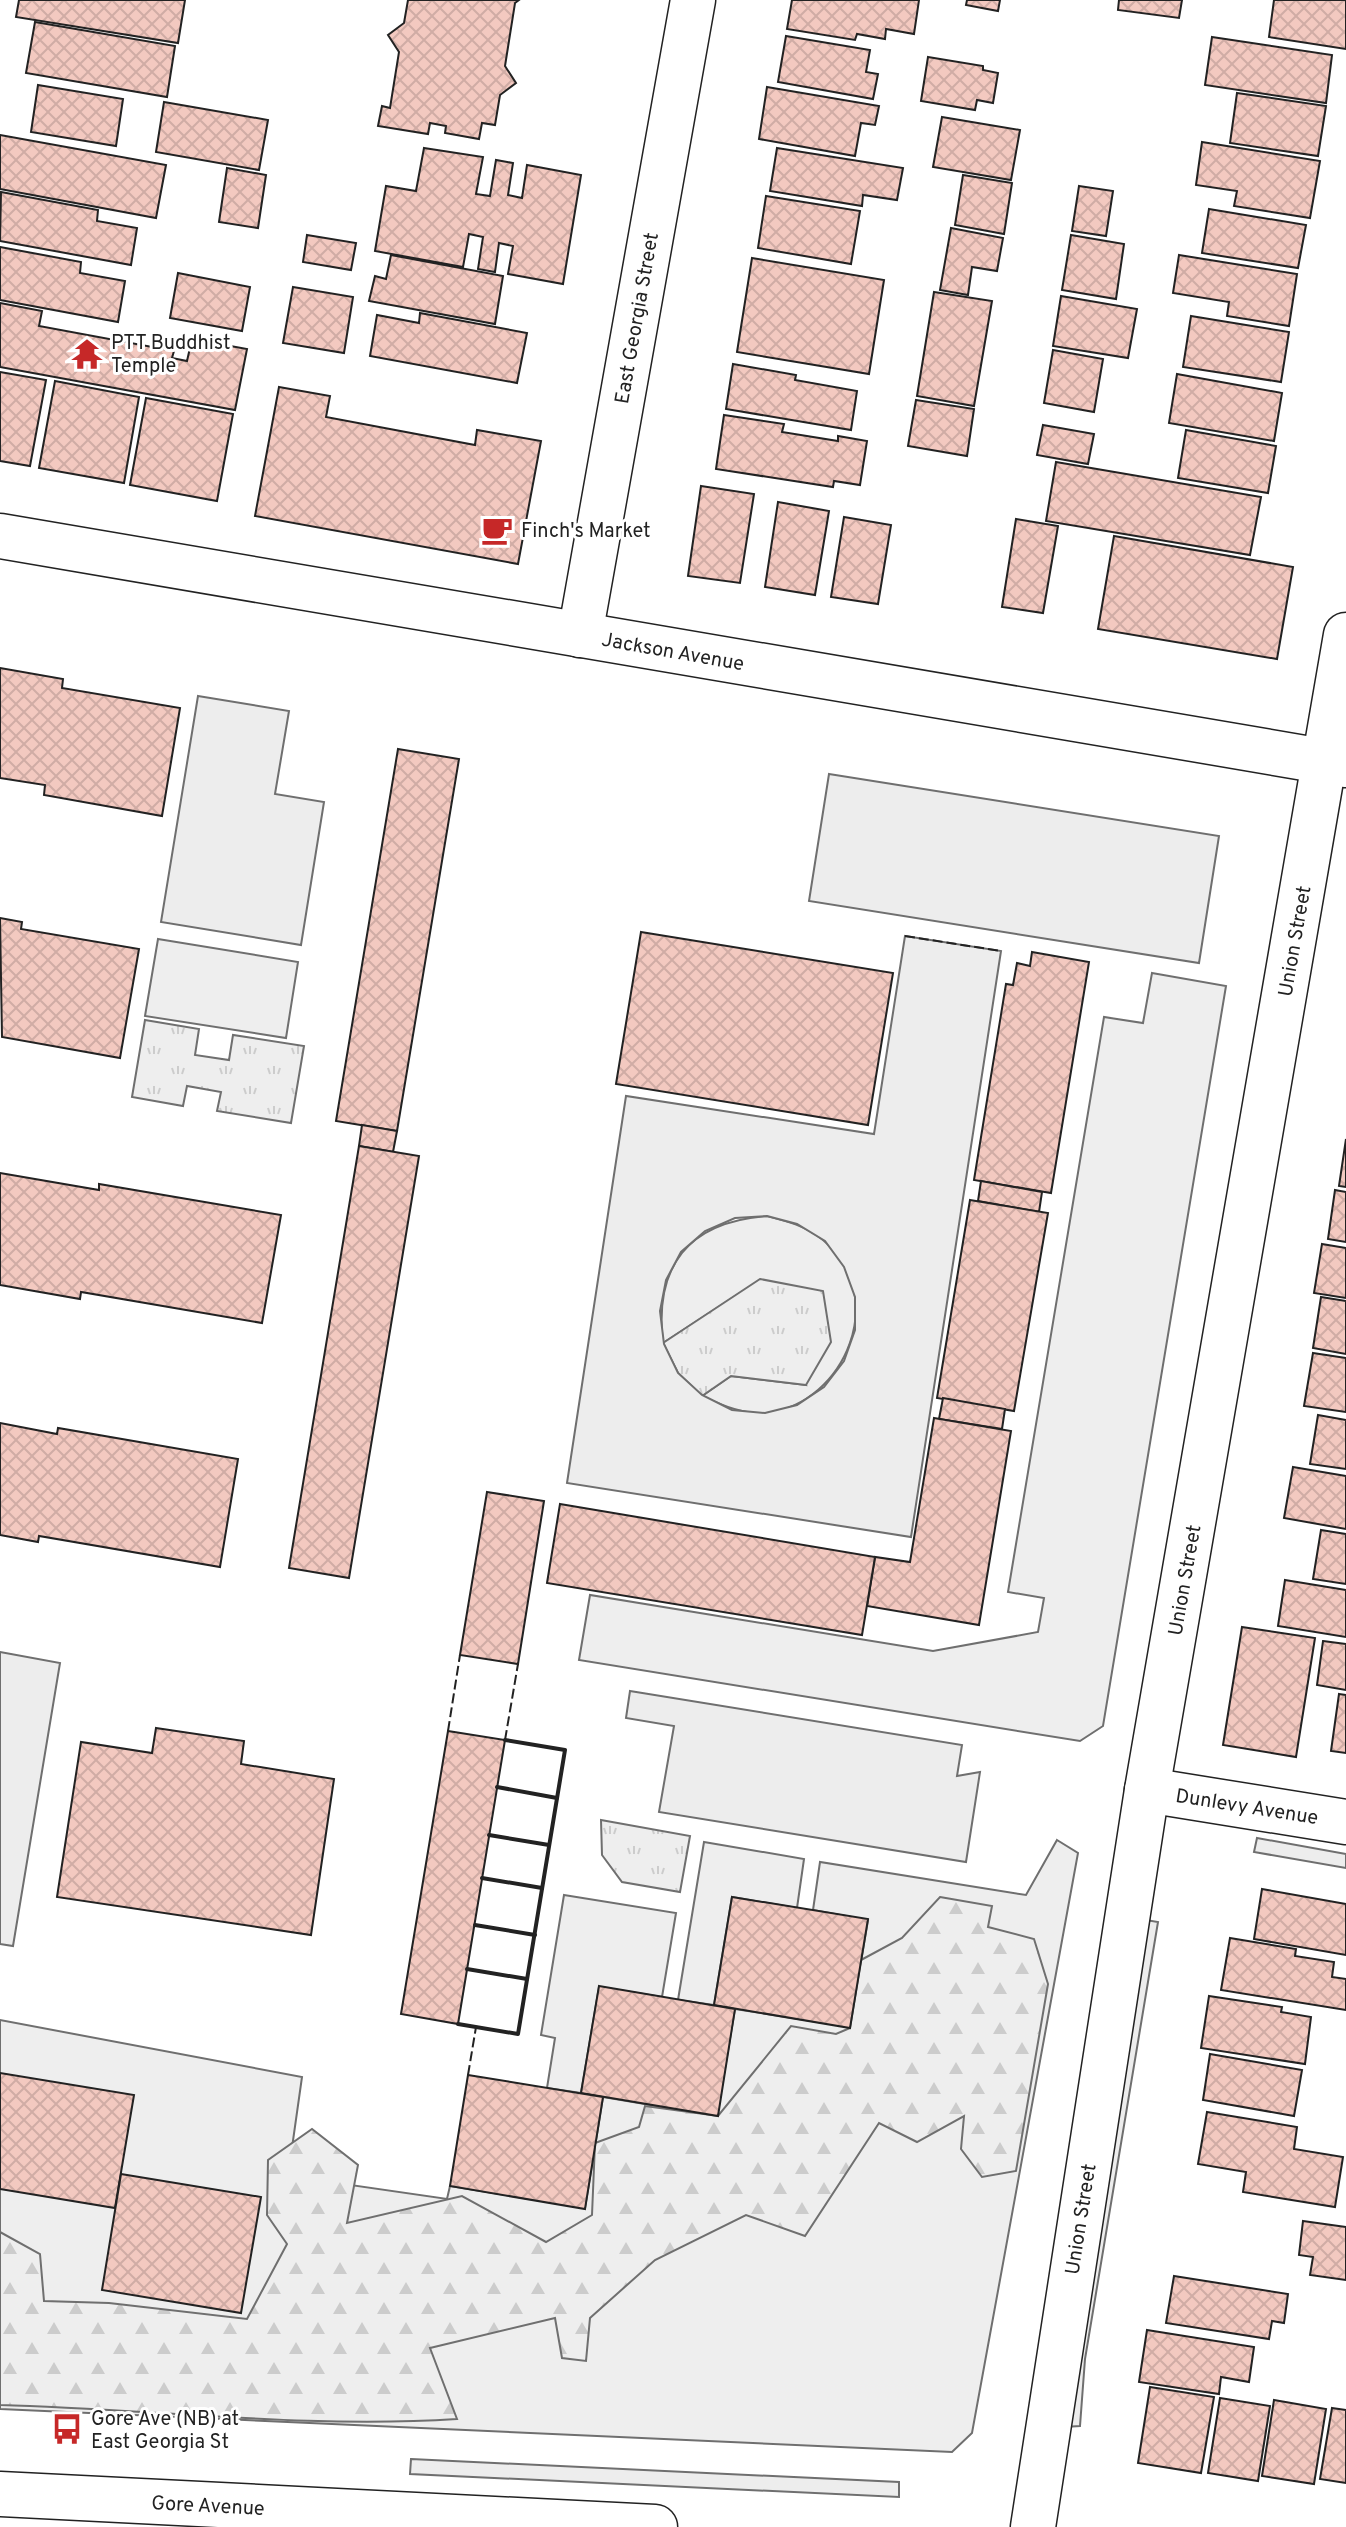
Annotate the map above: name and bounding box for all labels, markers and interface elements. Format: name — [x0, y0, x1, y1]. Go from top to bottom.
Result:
street label: East Georgia Street — [610, 231, 666, 406]
place label: PTT Buddhist Temple — [111, 331, 231, 380]
temple icon: PTT Buddhist Temple — [70, 337, 104, 371]
cafe icon: Finch's Market — [480, 513, 514, 547]
place label: Finch's Market — [521, 519, 651, 545]
street label: Jackson Avenue — [599, 628, 746, 678]
street label: Union Street — [1273, 884, 1319, 999]
street label: Union Street — [1163, 1523, 1209, 1638]
street label: Dunlevy Avenue — [1174, 1784, 1320, 1832]
street label: Union Street — [1060, 2162, 1104, 2277]
place label: Gore Ave (NB) at East Georgia St — [91, 2407, 239, 2456]
bus stop icon: Gore Ave (NB) at East Georgia St — [50, 2412, 84, 2446]
street label: Gore Avenue — [150, 2491, 265, 2523]

